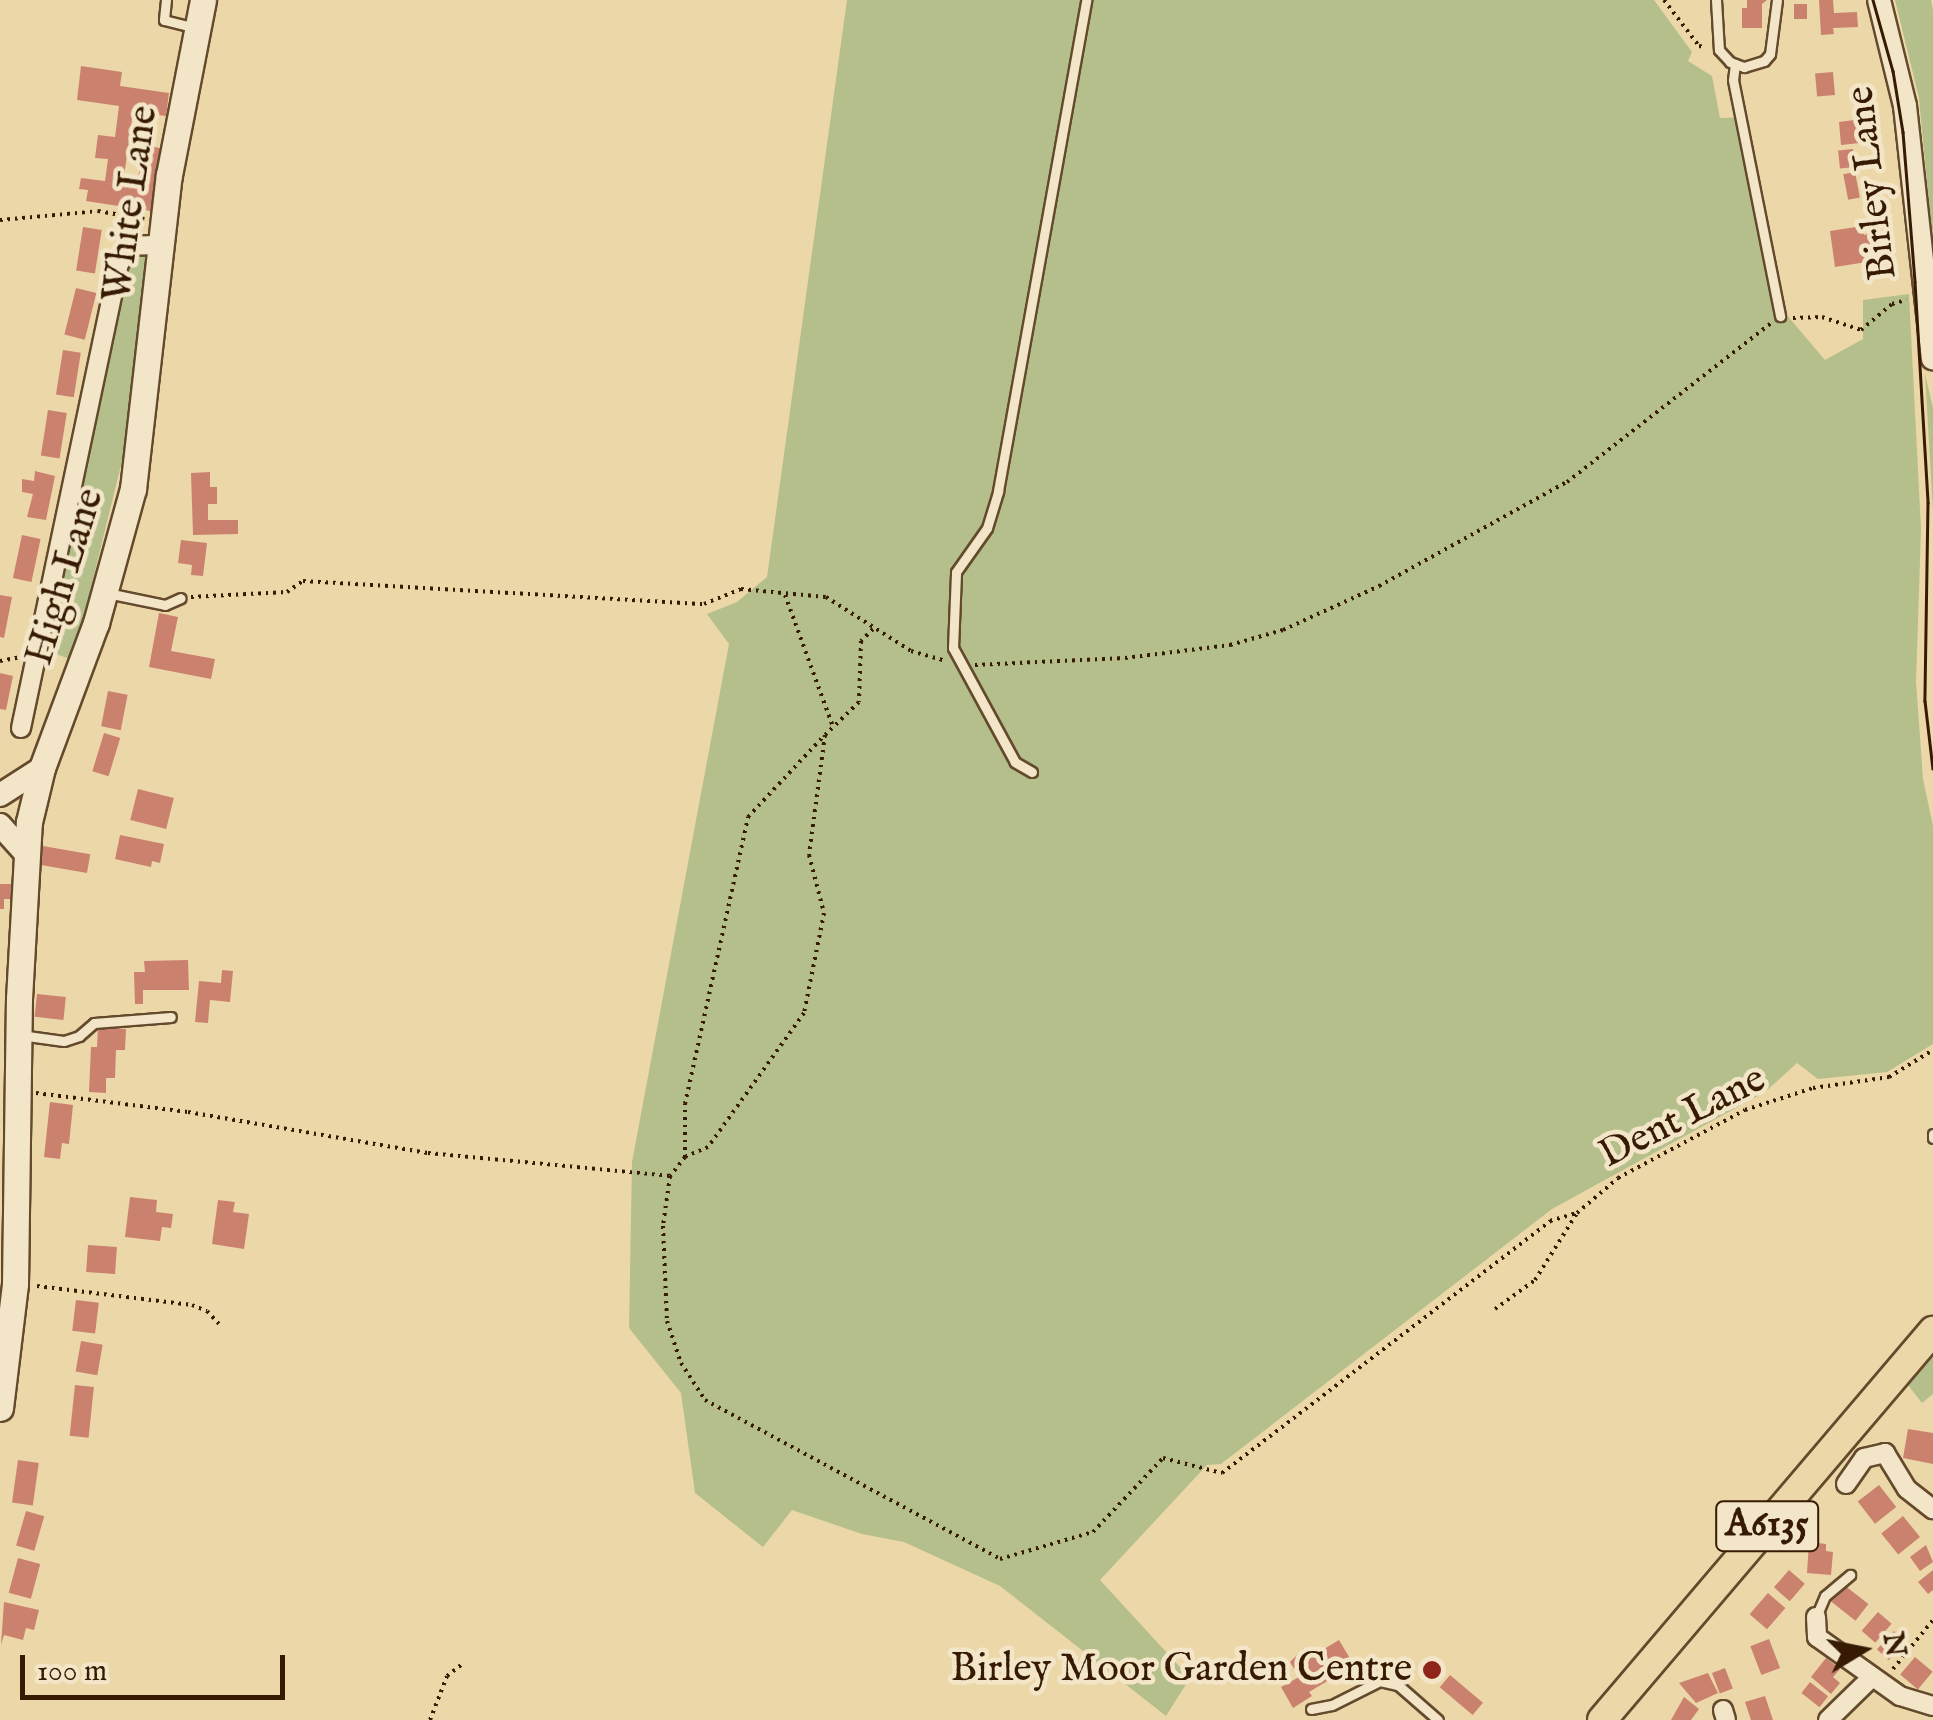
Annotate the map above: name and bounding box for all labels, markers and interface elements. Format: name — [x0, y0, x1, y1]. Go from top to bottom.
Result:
street label: Birley Lane — [1837, 83, 1909, 283]
street label: White Lane — [94, 103, 170, 305]
street label: High Lane — [16, 483, 116, 671]
street label: Dent Lane — [1592, 1056, 1774, 1180]
road number: A6135 — [1714, 1493, 1820, 1559]
north arrow — [1813, 1600, 1913, 1700]
text: N — [1874, 1630, 1912, 1660]
scale bar — [25, 1635, 290, 1697]
place label: Birley Moor Garden Centre — [951, 1646, 1412, 1694]
text: 100 m — [37, 1653, 107, 1691]
marker: Birley Moor Garden Centre — [1421, 1659, 1443, 1681]

